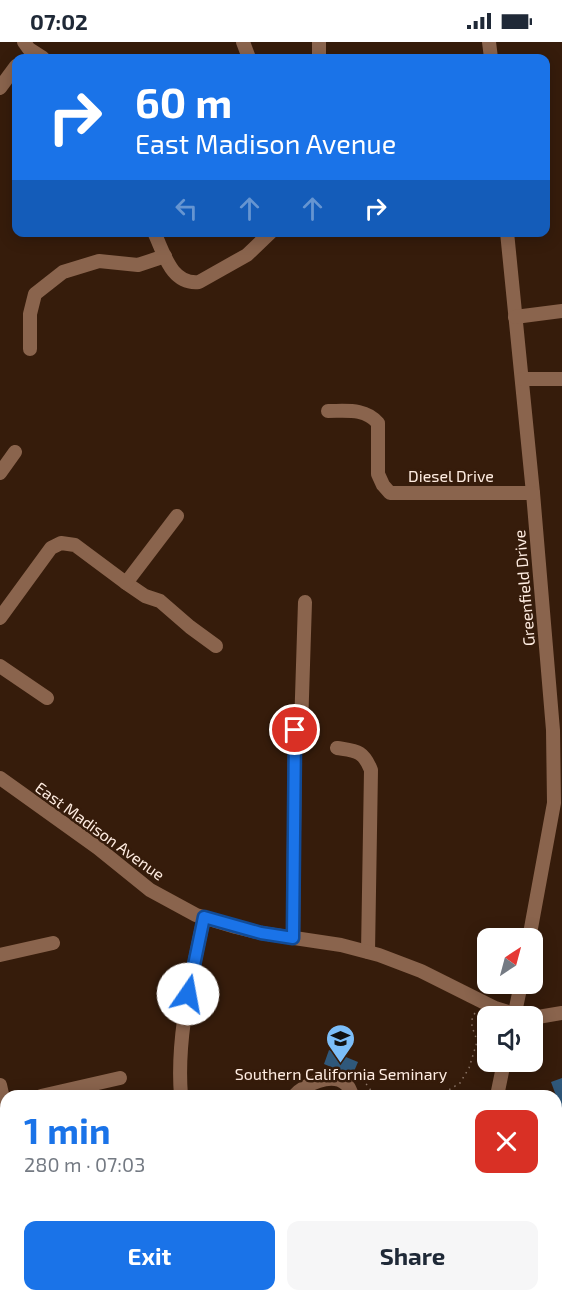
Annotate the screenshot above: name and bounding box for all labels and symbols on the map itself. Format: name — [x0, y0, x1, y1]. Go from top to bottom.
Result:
street label: Diesel Drive — [408, 466, 494, 485]
street label: Greenfield Drive — [509, 529, 538, 647]
pin — [269, 704, 320, 755]
street label: East Madison Avenue — [32, 777, 169, 884]
north arrow — [477, 928, 543, 994]
position arrow — [156, 962, 220, 1026]
school or university icon: Southern California Seminary — [325, 1022, 357, 1064]
place label: Southern California Seminary — [235, 1064, 448, 1083]

